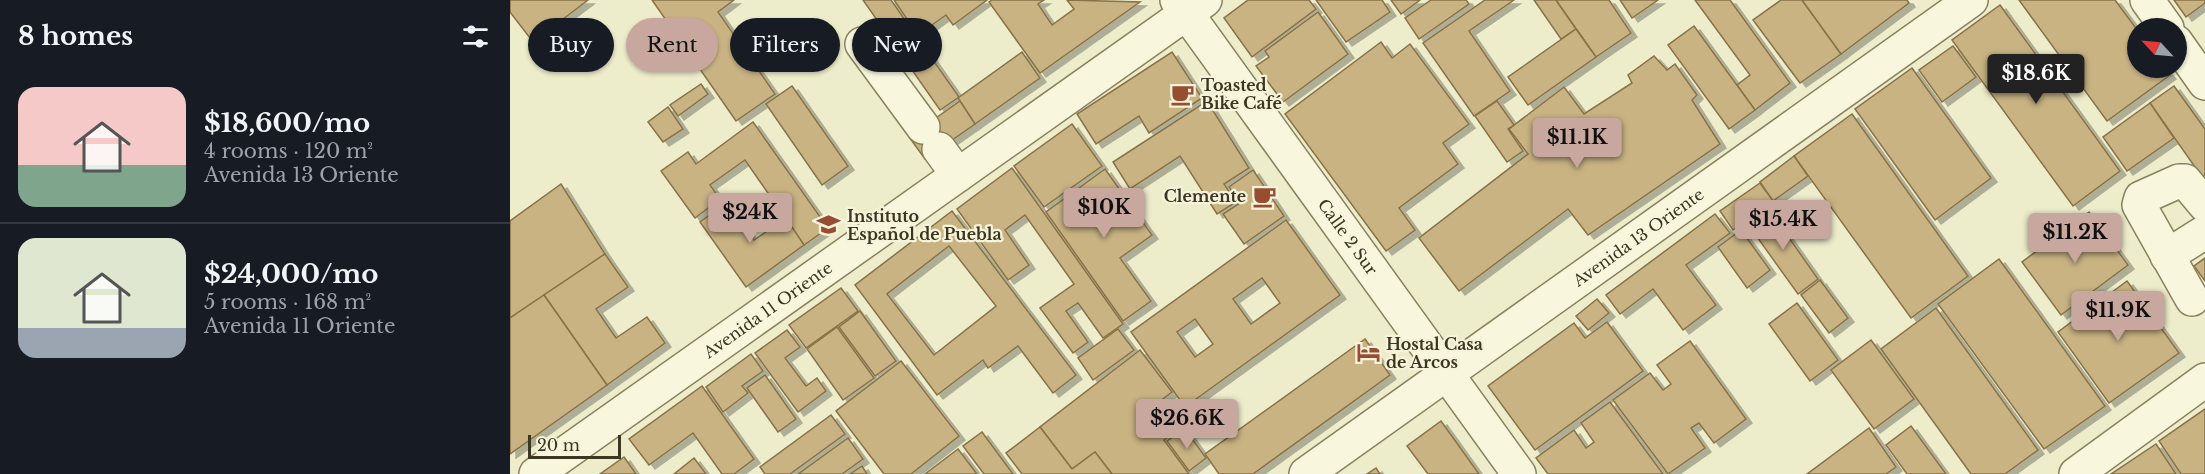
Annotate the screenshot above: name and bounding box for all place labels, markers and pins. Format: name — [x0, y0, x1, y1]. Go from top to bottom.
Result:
pin: $18.6K — [1987, 54, 2085, 105]
place label: Toasted Bike Café — [1201, 75, 1282, 113]
cafe icon: Toasted Bike Café — [1170, 81, 1196, 107]
pin: $11.1K — [1528, 118, 1626, 169]
cafe icon: Clemente — [1251, 183, 1277, 209]
place label: Clemente — [1164, 186, 1246, 206]
pin: $10K — [1068, 188, 1140, 239]
pin: $24K — [714, 193, 786, 244]
pin: $15.4K — [1734, 200, 1832, 251]
place label: Instituto Español de Puebla — [847, 206, 1002, 244]
school or university icon: Instituto Español de Puebla — [816, 212, 842, 238]
pin: $11.2K — [2026, 213, 2124, 264]
pin: $11.9K — [2069, 291, 2167, 342]
place label: Hostal Casa de Arcos — [1386, 334, 1483, 372]
hotel icon: Hostal Casa de Arcos — [1355, 340, 1381, 366]
pin: $26.6K — [1138, 399, 1236, 450]

